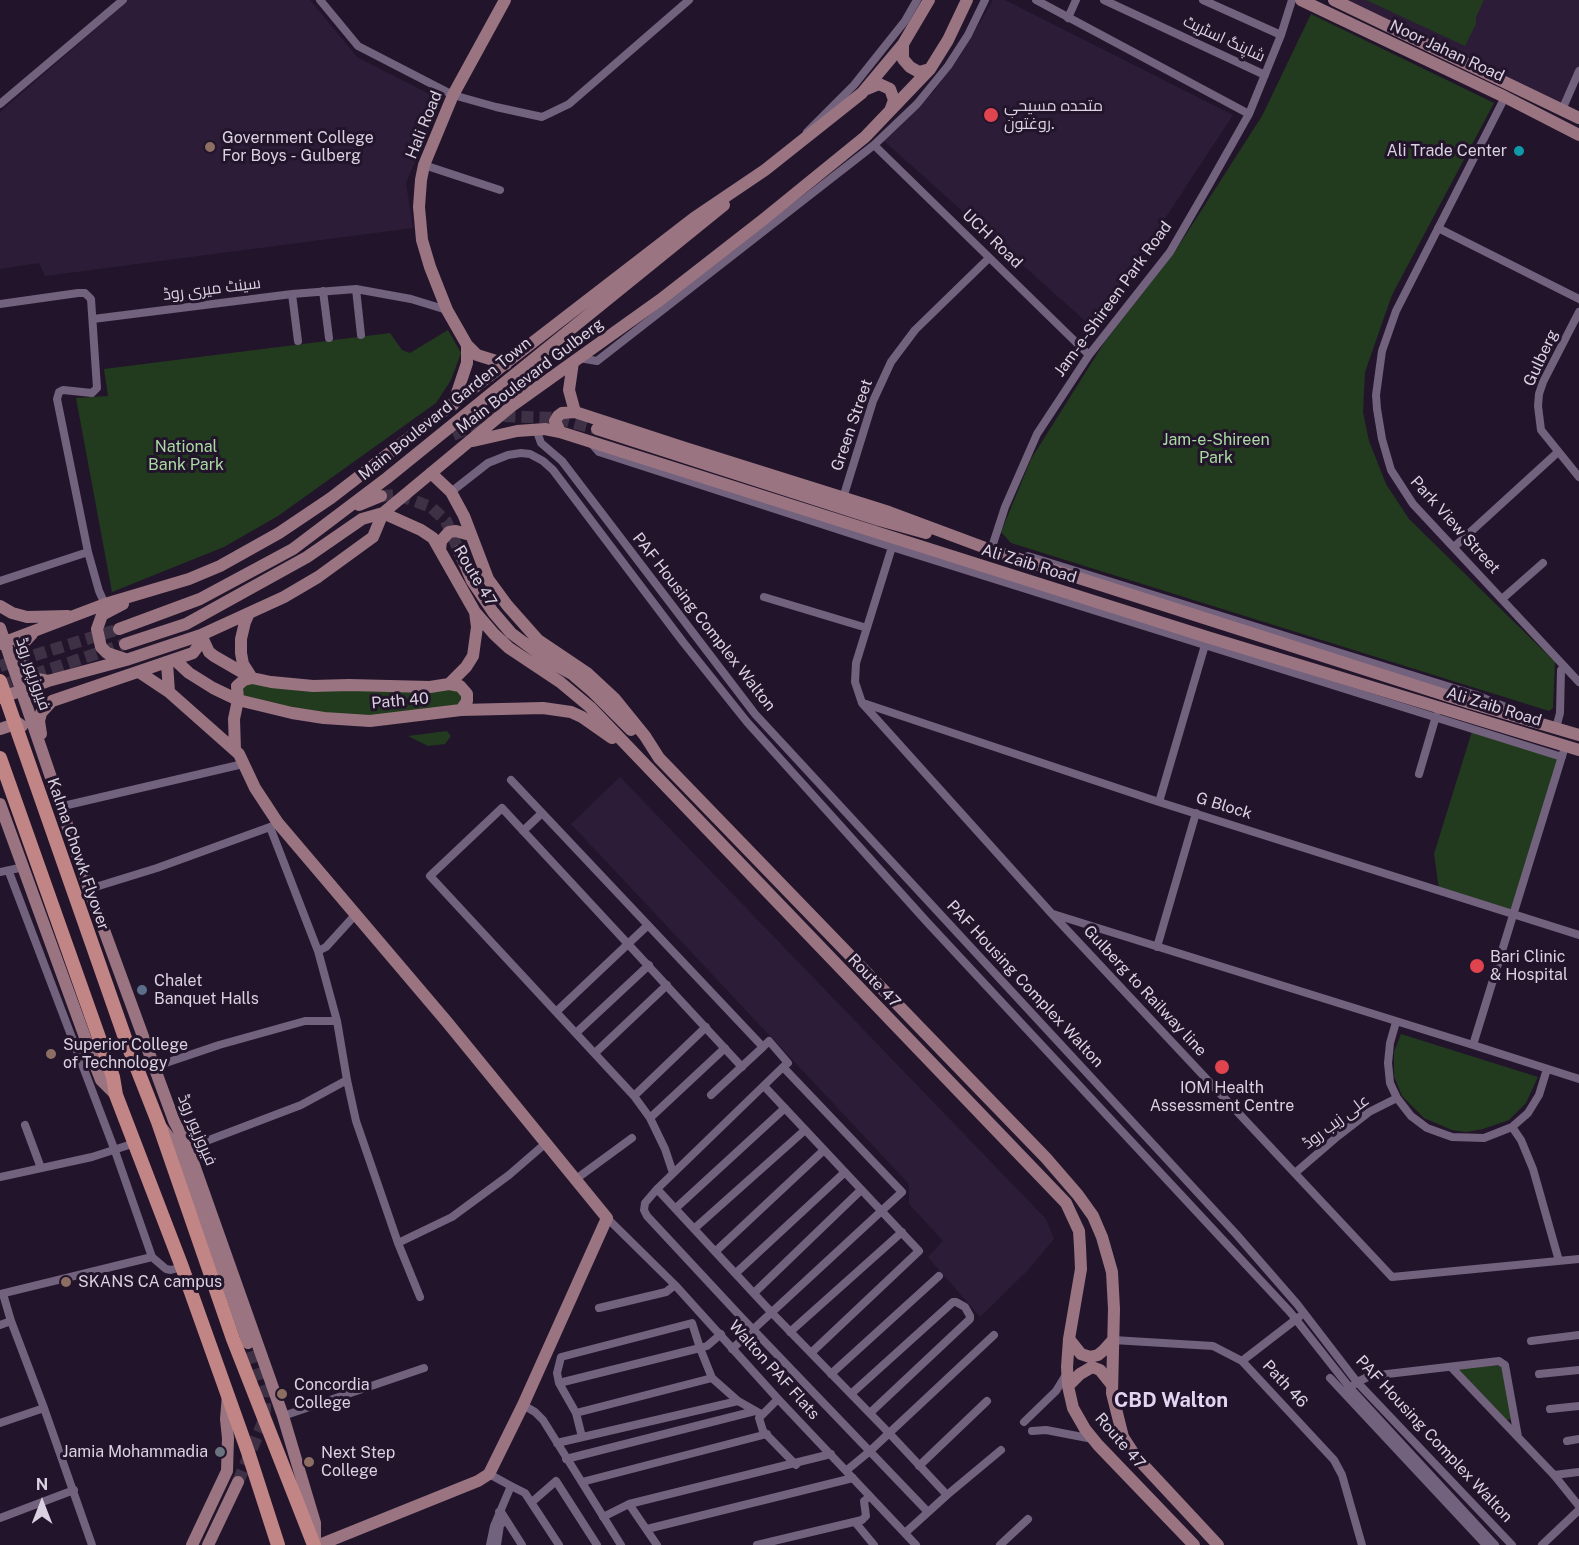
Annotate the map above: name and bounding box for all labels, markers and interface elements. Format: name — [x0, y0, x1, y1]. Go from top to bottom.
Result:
street label: شاپنگ اسٹریٹ — [1180, 12, 1268, 66]
street label: Noor Jahan Road — [1387, 16, 1507, 86]
street label: Hali Road — [402, 88, 446, 162]
place label: متحده مسیحي روغتون. — [1004, 96, 1103, 134]
marker: متحده مسیحي روغتون. — [982, 106, 1000, 124]
place label: Government College For Boys - Gulberg — [222, 128, 374, 166]
marker: Government College For Boys - Gulberg — [203, 140, 217, 154]
place label: Ali Trade Center — [1386, 141, 1507, 161]
marker: Ali Trade Center — [1512, 144, 1526, 158]
street label: UCH Road — [958, 206, 1026, 272]
street label: Jam-e-Shireen Park Road — [1050, 218, 1176, 380]
street label: سینٹ میری روڈ — [162, 273, 262, 305]
street label: Main Boulevard Gulberg — [453, 314, 607, 438]
street label: Gulberg — [1520, 327, 1562, 389]
street label: Main Boulevard Garden Town — [355, 333, 535, 485]
street label: Green Street — [827, 377, 877, 473]
park label: Jam-e-Shireen Park — [1162, 430, 1270, 468]
park label: National Bank Park — [148, 437, 224, 475]
street label: Park View Street — [1406, 472, 1504, 578]
street label: PAF Housing Complex Walton — [628, 529, 780, 715]
street label: Ali Zaib Road — [979, 540, 1079, 588]
street label: Route 47 — [449, 542, 501, 610]
street label: فیروزپور روڈ — [12, 635, 54, 713]
street label: Ali Zaib Road — [1444, 683, 1544, 731]
street label: Path 40 — [370, 689, 430, 713]
street label: Kalma Chowk Flyover — [43, 775, 113, 933]
street label: G Block — [1194, 788, 1254, 824]
street label: PAF Housing Complex Walton — [943, 897, 1107, 1071]
street label: Gulberg to Railway line — [1079, 922, 1211, 1060]
place label: Bari Clinic & Hospital — [1490, 947, 1568, 985]
street label: Route 47 — [844, 950, 904, 1012]
marker: Bari Clinic & Hospital — [1468, 957, 1486, 975]
place label: Chalet Banquet Halls — [154, 971, 259, 1009]
marker: Chalet Banquet Halls — [135, 983, 149, 997]
place label: Superior College of Technology — [63, 1035, 188, 1073]
marker: Superior College of Technology — [44, 1047, 58, 1061]
marker: IOM Health Assessment Centre — [1213, 1058, 1231, 1076]
place label: IOM Health Assessment Centre — [1150, 1078, 1294, 1116]
street label: فیروزپور روڈ — [173, 1091, 221, 1169]
street label: علی زیب روڈ — [1299, 1091, 1373, 1153]
place label: SKANS CA campus — [78, 1272, 222, 1292]
marker: SKANS CA campus — [59, 1275, 73, 1289]
street label: Walton PAF Flats — [724, 1316, 824, 1424]
street label: PAF Housing Complex Walton — [1352, 1352, 1516, 1526]
street label: Path 46 — [1258, 1356, 1312, 1412]
place label: Concordia College — [294, 1375, 370, 1413]
marker: Concordia College — [275, 1387, 289, 1401]
district label: CBD Walton — [1114, 1389, 1228, 1413]
street label: Route 47 — [1091, 1409, 1149, 1473]
place label: Jamia Mohammadia — [62, 1442, 208, 1462]
place label: Next Step College — [321, 1443, 395, 1481]
marker: Jamia Mohammadia — [213, 1445, 227, 1459]
marker: Next Step College — [302, 1455, 316, 1469]
north arrow — [12, 1473, 72, 1533]
text: N — [36, 1475, 48, 1494]

